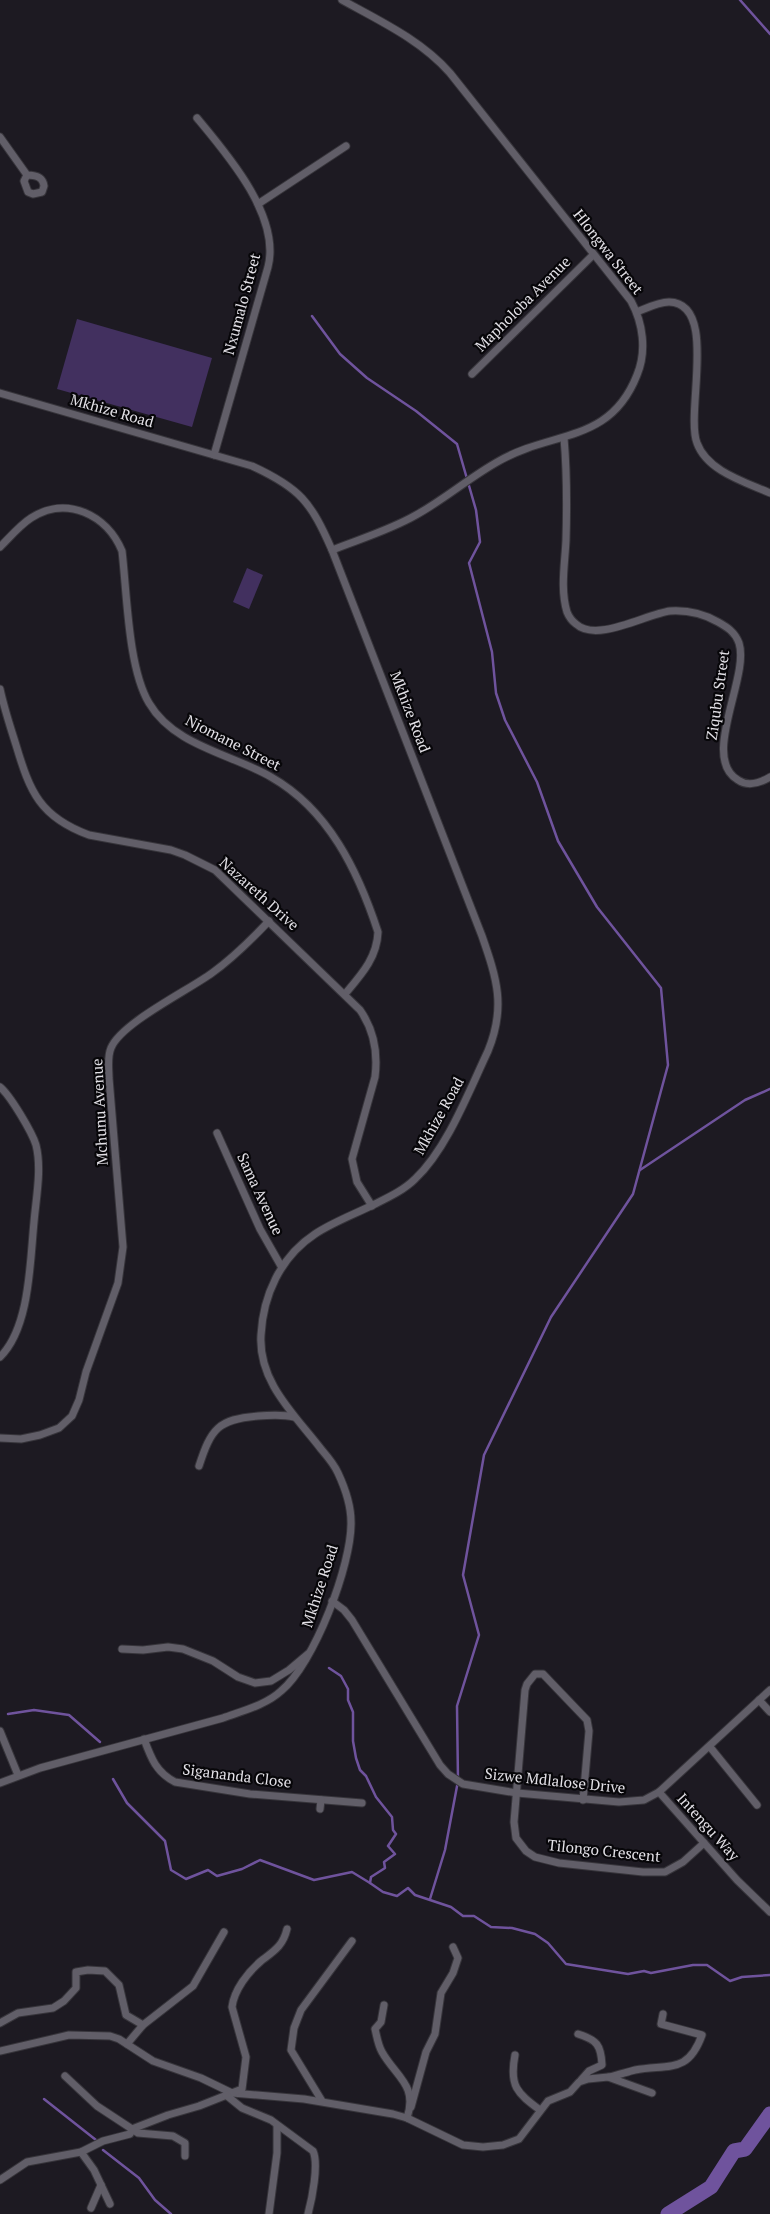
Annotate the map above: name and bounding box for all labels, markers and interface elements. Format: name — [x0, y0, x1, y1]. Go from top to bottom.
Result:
street label: Hlongwa Street — [569, 205, 649, 298]
street label: Nxumalo Street — [218, 250, 264, 357]
street label: Mapholoba Avenue — [470, 251, 574, 355]
street label: Mkhize Road — [68, 389, 156, 431]
street label: Ziqubu Street — [701, 648, 733, 741]
street label: Mkhize Road — [386, 668, 436, 755]
street label: Njomane Street — [182, 710, 285, 775]
street label: Nazareth Drive — [216, 852, 304, 934]
street label: Mchunu Avenue — [86, 1058, 112, 1166]
street label: Mkhize Road — [409, 1073, 468, 1158]
street label: Sama Avenue — [233, 1149, 289, 1238]
street label: Mkhize Road — [296, 1542, 342, 1630]
street label: Sigananda Close — [182, 1758, 293, 1792]
street label: Sizwe Mdlalose Drive — [484, 1763, 626, 1797]
street label: Intengu Way — [673, 1788, 745, 1865]
street label: Tilongo Crescent — [547, 1834, 662, 1866]

